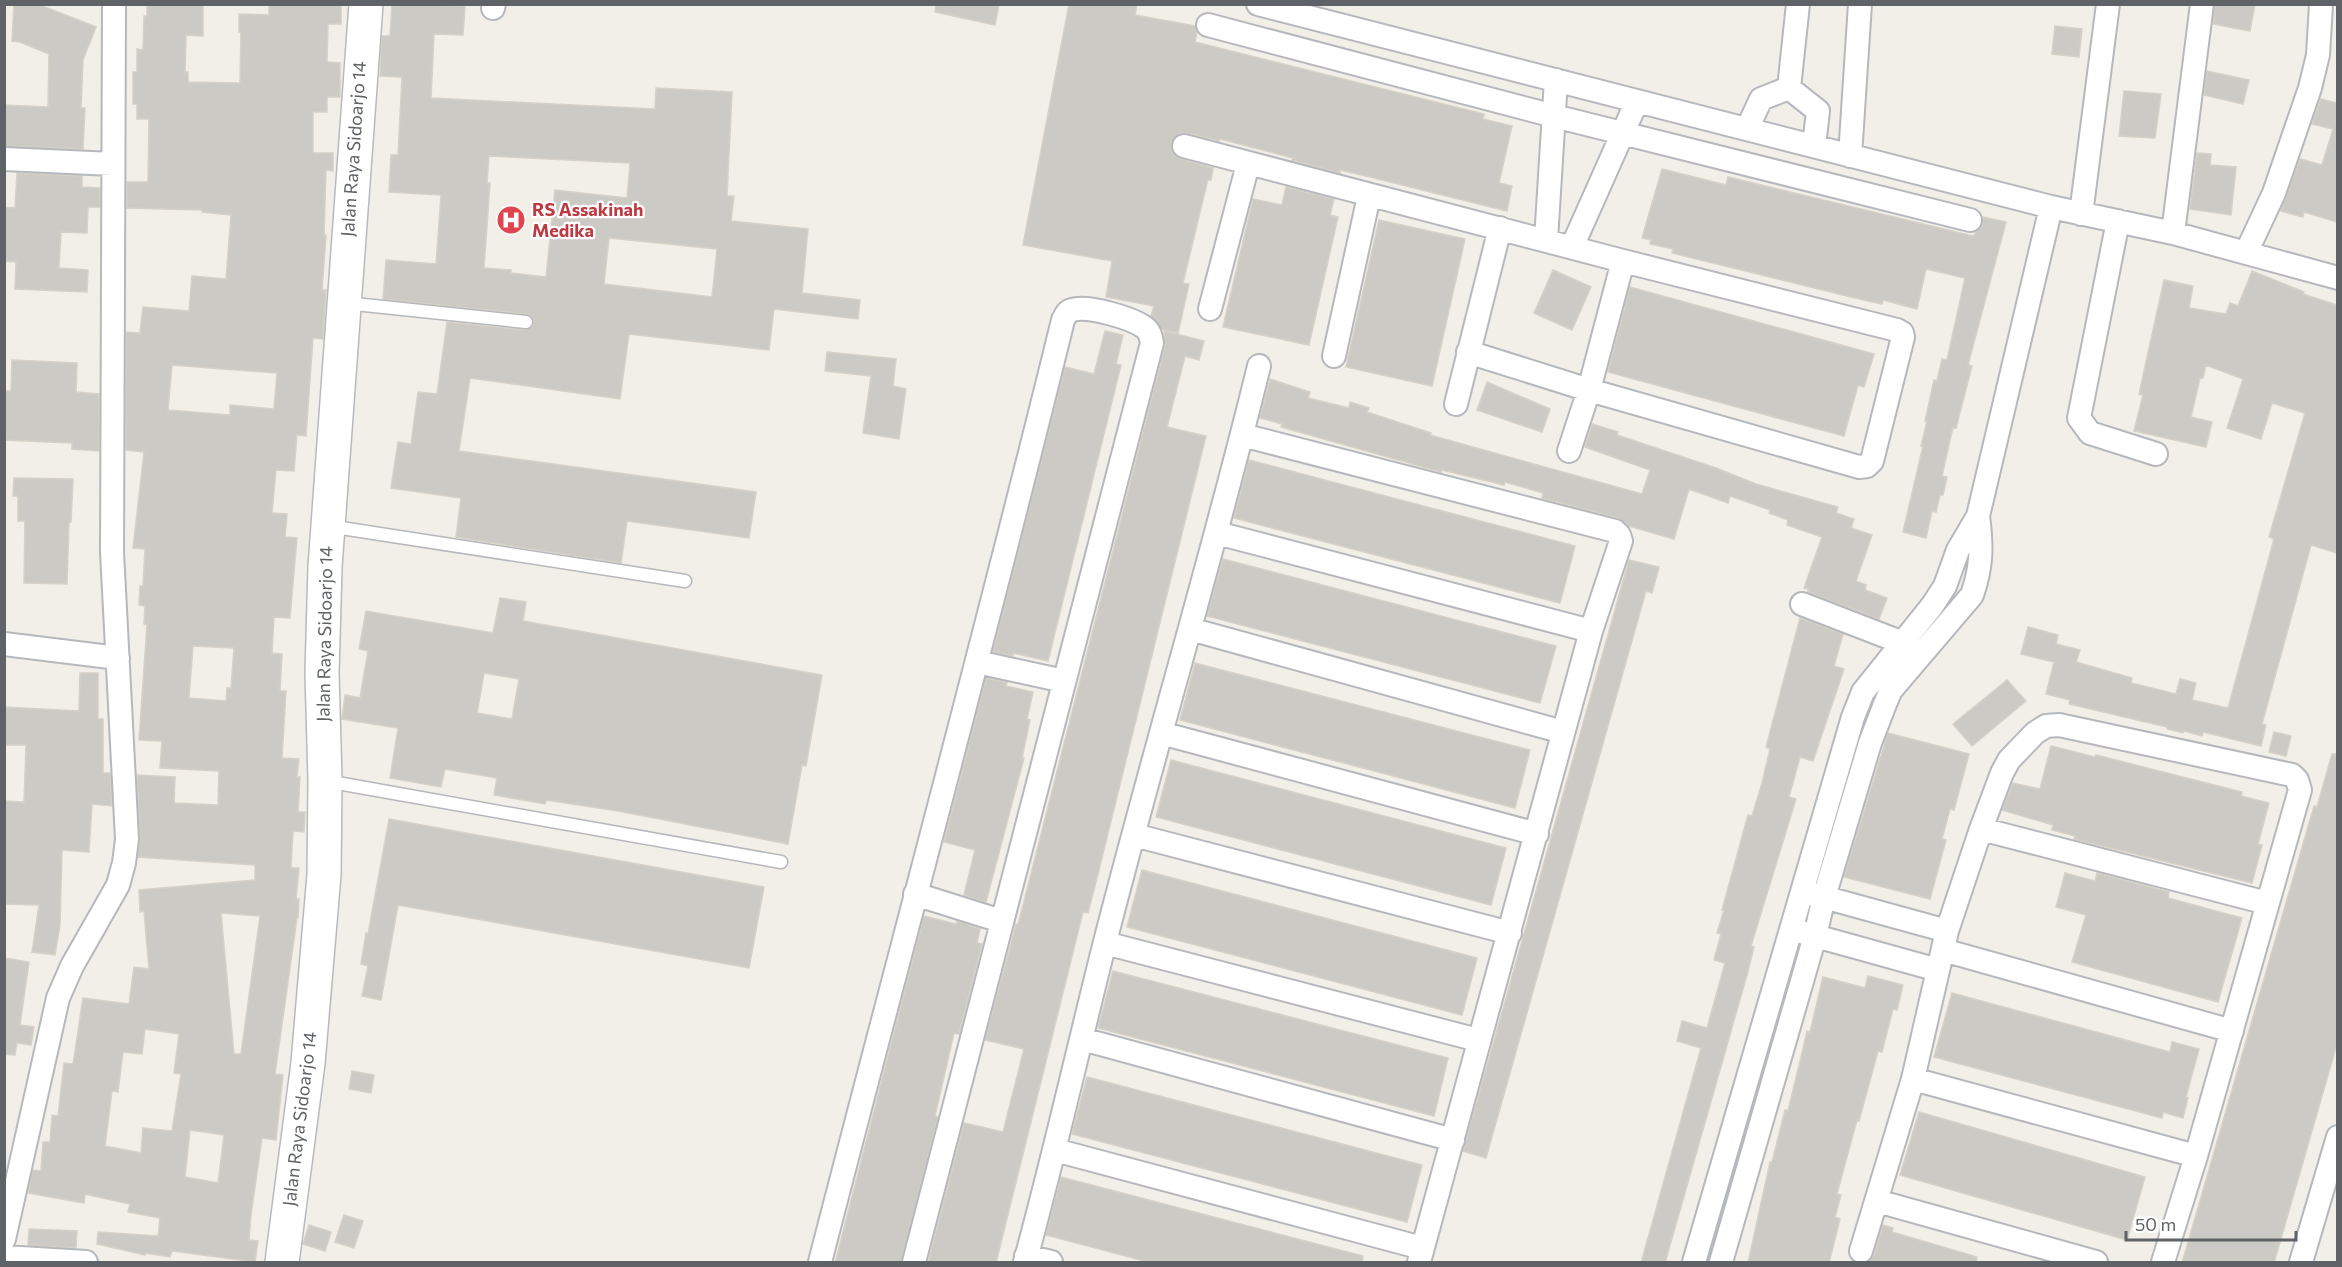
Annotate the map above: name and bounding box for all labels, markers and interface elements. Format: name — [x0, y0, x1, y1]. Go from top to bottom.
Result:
street label: Jalan Raya Sidoarjo 14 — [336, 60, 370, 237]
place label: RS Assakinah Medika — [532, 198, 644, 241]
hospital icon: RS Assakinah Medika — [495, 204, 527, 236]
street label: Jalan Raya Sidoarjo 14 — [311, 546, 337, 722]
street label: Jalan Raya Sidoarjo 14 — [277, 1030, 321, 1207]
scale bar — [2126, 1204, 2296, 1242]
text: 50 m — [2135, 1213, 2176, 1235]

